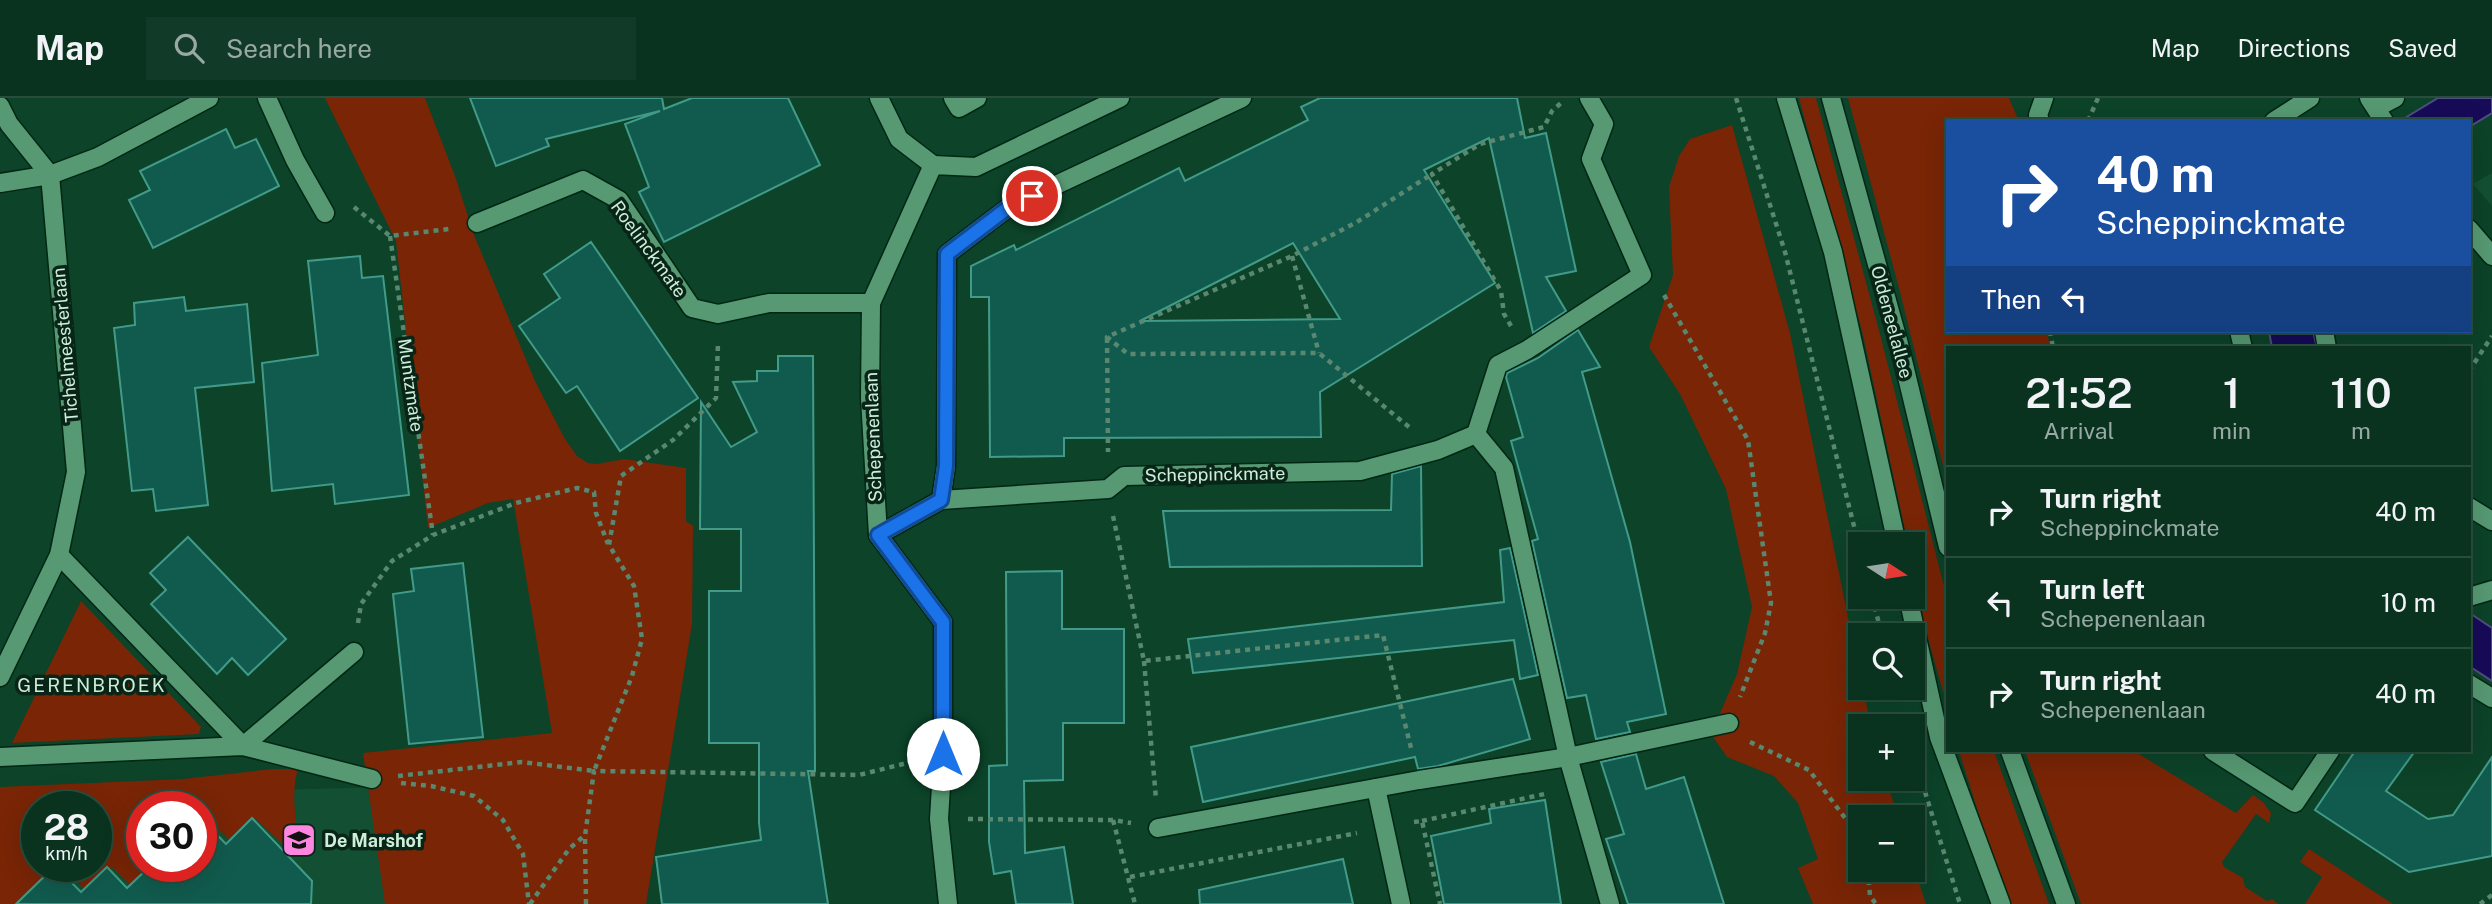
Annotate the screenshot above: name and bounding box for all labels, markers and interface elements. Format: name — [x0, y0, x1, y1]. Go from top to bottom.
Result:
search box — [146, 17, 636, 80]
text: Map — [35, 29, 104, 67]
icon: search — [170, 29, 208, 67]
text: Search here — [226, 33, 372, 64]
text: Map — [2151, 34, 2200, 62]
text: Directions — [2238, 34, 2350, 62]
text: Saved — [2388, 34, 2457, 62]
text: 40 m — [2096, 145, 2215, 203]
icon: right — [1981, 147, 2072, 238]
pin — [1002, 166, 1062, 226]
icon: arrive — [1013, 177, 1051, 215]
street label: Roelinckmate — [607, 197, 691, 301]
text: Scheppinckmate — [2096, 204, 2346, 241]
street label: Oldeneelallee — [1867, 263, 1917, 381]
street label: Tichelmeesterlaan — [48, 267, 82, 423]
icon: left — [2055, 280, 2093, 318]
text: Then — [1981, 284, 2041, 315]
street label: Muntzmate — [394, 337, 428, 433]
text: 21:52 — [2025, 368, 2133, 417]
text: 1 — [2223, 368, 2240, 417]
text: 110 — [2330, 368, 2392, 417]
street label: Schepenenlaan — [860, 372, 886, 502]
text: Arrival — [2043, 417, 2115, 444]
text: min — [2212, 417, 2251, 444]
text: m — [2351, 417, 2371, 444]
street label: Scheppinckmate — [1145, 462, 1285, 486]
text: Turn right — [2040, 483, 2162, 514]
icon: right — [1981, 493, 2019, 531]
text: 40 m — [2375, 496, 2436, 527]
text: Scheppinckmate — [2040, 514, 2220, 541]
north arrow — [1848, 532, 1925, 609]
map controls — [1848, 532, 1925, 882]
text: Turn left — [2040, 574, 2145, 605]
icon: left — [1981, 584, 2019, 622]
text: 10 m — [2381, 587, 2436, 618]
text: Schepenenlaan — [2040, 605, 2206, 632]
button: search — [1848, 623, 1925, 700]
text: Turn right — [2040, 665, 2162, 696]
district label: GERENBROEK — [17, 674, 167, 696]
icon: right — [1981, 675, 2019, 713]
text: 40 m — [2375, 678, 2436, 709]
text: Schepenenlaan — [2040, 696, 2206, 723]
button: + — [1848, 714, 1925, 791]
position arrow — [906, 717, 980, 791]
speed limit sign: 30 — [126, 791, 217, 882]
button: − — [1848, 805, 1925, 882]
text: 28 — [44, 807, 89, 848]
school or university icon: De Marshof — [280, 821, 318, 859]
place label: De Marshof — [324, 830, 423, 851]
text: km/h — [45, 843, 88, 864]

